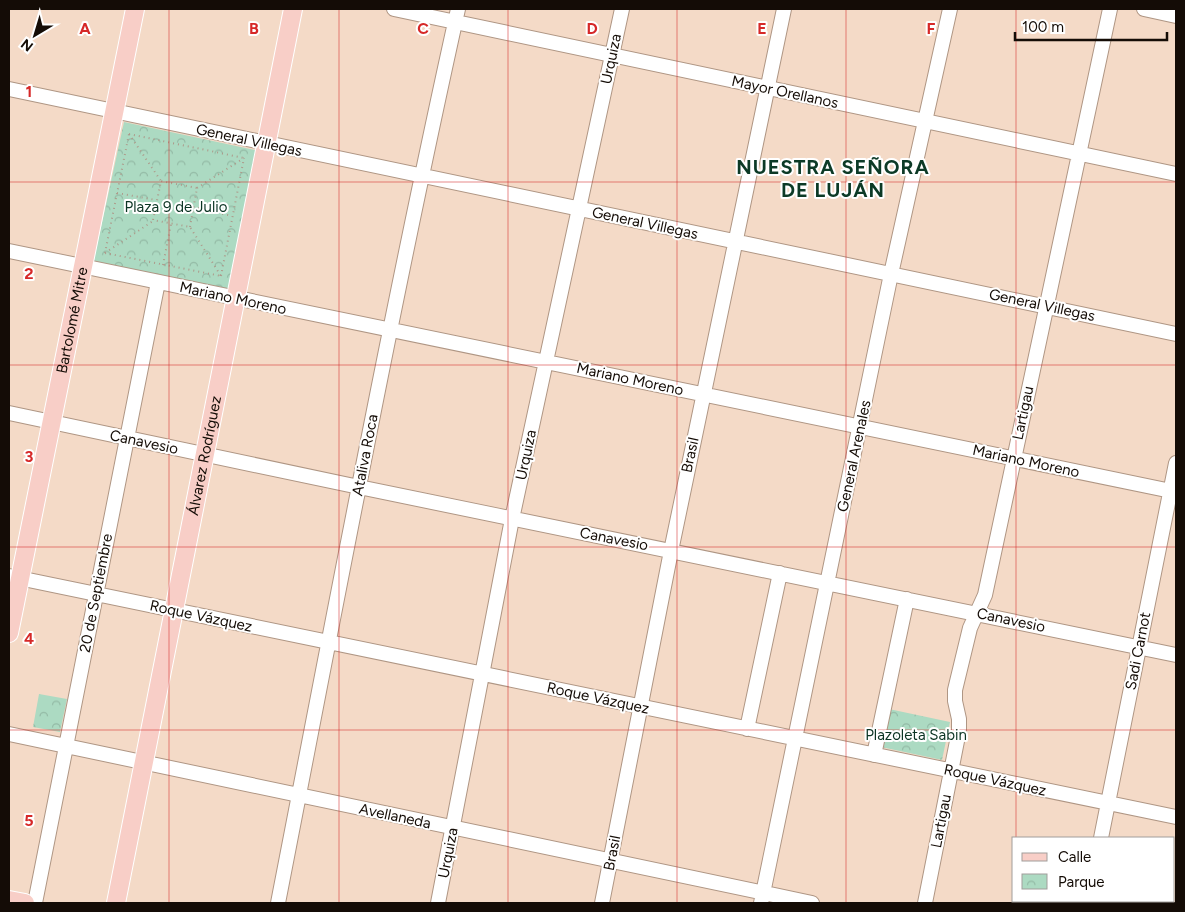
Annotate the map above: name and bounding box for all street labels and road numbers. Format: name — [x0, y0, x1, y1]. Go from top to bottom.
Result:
street label: Urquiza — [597, 32, 625, 86]
street label: Mayor Orellanos — [730, 72, 840, 112]
street label: General Villegas — [194, 120, 304, 160]
street label: General Villegas — [590, 203, 700, 243]
street label: Bartolomé Mitre — [53, 266, 92, 375]
street label: Mariano Moreno — [178, 278, 288, 318]
street label: General Villegas — [987, 285, 1097, 325]
street label: Mariano Moreno — [575, 359, 685, 399]
street label: Lartigau — [1009, 384, 1037, 442]
street label: Álvarez Rodríguez — [184, 394, 225, 517]
street label: General Arenales — [833, 398, 875, 514]
street label: Ataliva Roca — [348, 413, 382, 497]
street label: Canavesio — [108, 426, 180, 458]
street label: Urquiza — [512, 428, 540, 482]
street label: Brasil — [677, 436, 703, 474]
street label: Mariano Moreno — [971, 441, 1081, 481]
street label: Canavesio — [578, 524, 650, 555]
street label: 20 de Septiembre — [76, 532, 116, 654]
street label: Roque Vázquez — [148, 596, 254, 636]
street label: Canavesio — [975, 604, 1047, 636]
street label: Sadi Carnot — [1122, 610, 1154, 692]
street label: Roque Vázquez — [545, 678, 651, 718]
street label: Roque Vázquez — [942, 760, 1048, 800]
street label: Lartigau — [927, 793, 955, 849]
street label: Avellaneda — [357, 800, 433, 832]
street label: Urquiza — [434, 826, 462, 880]
street label: Brasil — [600, 834, 624, 872]

